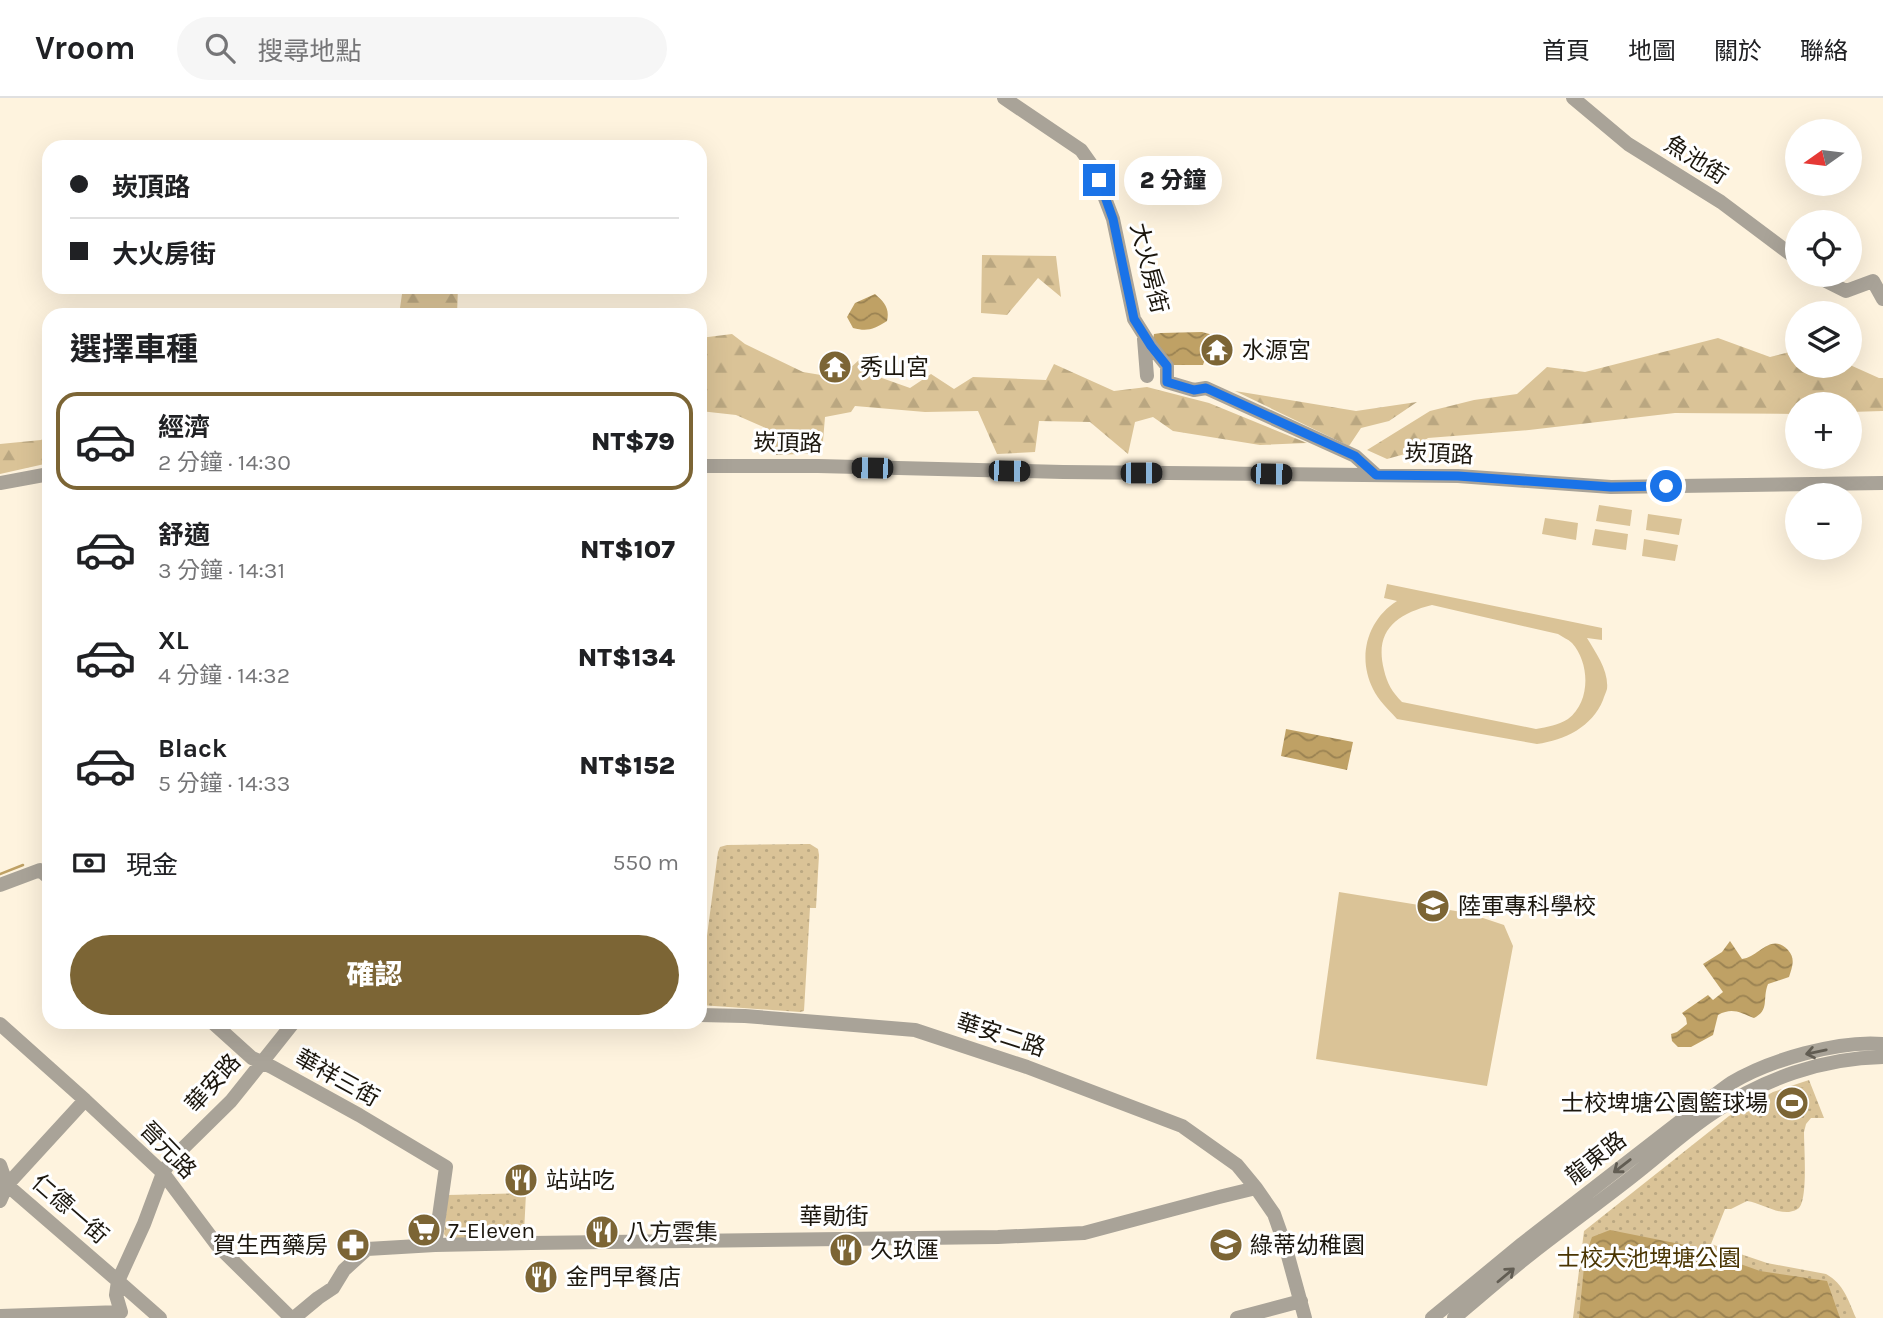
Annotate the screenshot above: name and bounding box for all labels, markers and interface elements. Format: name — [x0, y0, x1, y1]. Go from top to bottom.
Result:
search box — [177, 17, 667, 80]
text: Vroom — [35, 29, 135, 67]
icon: search — [201, 29, 239, 67]
text: 搜尋地點 — [257, 36, 361, 67]
text: 首頁 — [1542, 37, 1590, 65]
text: 地圖 — [1628, 37, 1676, 65]
text: 關於 — [1714, 37, 1762, 65]
text: 聯絡 — [1800, 37, 1848, 65]
north arrow — [1785, 119, 1862, 196]
map controls — [1785, 119, 1862, 560]
street label: 魚池街 — [1660, 130, 1732, 190]
callout: 2 分鐘 — [1124, 155, 1222, 204]
route end — [1083, 164, 1115, 196]
text: 2 分鐘 — [1140, 167, 1206, 194]
text: 崁頂路 — [112, 172, 190, 203]
button: locate — [1785, 210, 1862, 287]
street label: 大火房街 — [1125, 220, 1173, 316]
text: 大火房街 — [112, 239, 216, 270]
button: layers — [1785, 301, 1862, 378]
text: 選擇車種 — [70, 331, 198, 368]
temple icon: 水源宮 — [1198, 331, 1236, 369]
place label: 水源宮 — [1242, 337, 1311, 364]
temple icon: 秀山宮 — [816, 348, 854, 386]
place label: 秀山宮 — [860, 354, 929, 381]
button: + — [1785, 392, 1862, 469]
icon: car — [74, 410, 137, 473]
text: 經濟 — [158, 412, 210, 443]
text: NT$79 — [591, 426, 675, 457]
street label: 崁頂路 — [753, 429, 823, 457]
street label: 崁頂路 — [1404, 439, 1474, 469]
text: 2 分鐘 · 14:30 — [158, 449, 291, 476]
car — [851, 457, 894, 479]
car — [988, 460, 1031, 482]
car — [1121, 463, 1163, 484]
car — [1250, 463, 1293, 485]
route start — [1650, 470, 1682, 502]
button: − — [1785, 483, 1862, 560]
icon: car — [74, 518, 137, 581]
text: 舒適 — [158, 520, 210, 551]
text: NT$107 — [580, 534, 675, 565]
text: 3 分鐘 · 14:31 — [158, 557, 285, 584]
text: XL — [158, 625, 189, 656]
icon: car — [74, 626, 137, 689]
text: NT$134 — [578, 642, 675, 673]
text: 4 分鐘 · 14:32 — [158, 662, 290, 689]
text: Black — [158, 733, 227, 764]
icon: car — [74, 734, 137, 797]
text: NT$152 — [579, 750, 675, 781]
text: 5 分鐘 · 14:33 — [158, 770, 290, 797]
icon: cash — [70, 844, 108, 882]
text: 550 m — [612, 849, 679, 876]
text: 現金 — [126, 850, 178, 881]
school or university icon: 陸軍專科學校 — [1414, 887, 1452, 925]
place label: 陸軍專科學校 — [1458, 893, 1596, 920]
button: 確認 — [70, 935, 679, 1015]
street label: 華安二路 — [953, 1008, 1049, 1062]
street label: 華祥三街 — [290, 1044, 384, 1112]
one-way arrow — [1805, 1045, 1828, 1059]
street label: 華安路 — [180, 1048, 246, 1118]
sports icon: 士校埤塘公園籃球場 — [1773, 1084, 1811, 1122]
place label: 士校埤塘公園籃球場 — [1561, 1090, 1768, 1117]
street label: 晉元路 — [134, 1116, 202, 1184]
street label: 龍東路 — [1561, 1126, 1631, 1190]
one-way arrow — [1613, 1159, 1632, 1174]
restaurant icon: 站站吃 — [502, 1161, 540, 1199]
place label: 站站吃 — [546, 1167, 615, 1194]
street label: 仁德一街 — [26, 1169, 114, 1249]
street label: 華勛街 — [800, 1203, 869, 1230]
supermarket icon: 7-Eleven — [405, 1211, 443, 1249]
restaurant icon: 八方雲集 — [583, 1213, 621, 1251]
place label: 7-Eleven — [448, 1217, 535, 1244]
place label: 八方雲集 — [626, 1219, 718, 1246]
pharmacy icon: 賀生西藥房 — [334, 1226, 372, 1264]
school or university icon: 綠蒂幼稚園 — [1207, 1226, 1245, 1264]
restaurant icon: 久玖匯 — [827, 1231, 865, 1269]
place label: 賀生西藥房 — [213, 1232, 328, 1259]
place label: 綠蒂幼稚園 — [1250, 1232, 1365, 1259]
place label: 久玖匯 — [870, 1237, 939, 1264]
park label: 士校大池埤塘公園 — [1557, 1245, 1741, 1272]
restaurant icon: 金門早餐店 — [522, 1258, 560, 1296]
place label: 金門早餐店 — [566, 1264, 681, 1291]
one-way arrow — [1497, 1267, 1515, 1282]

